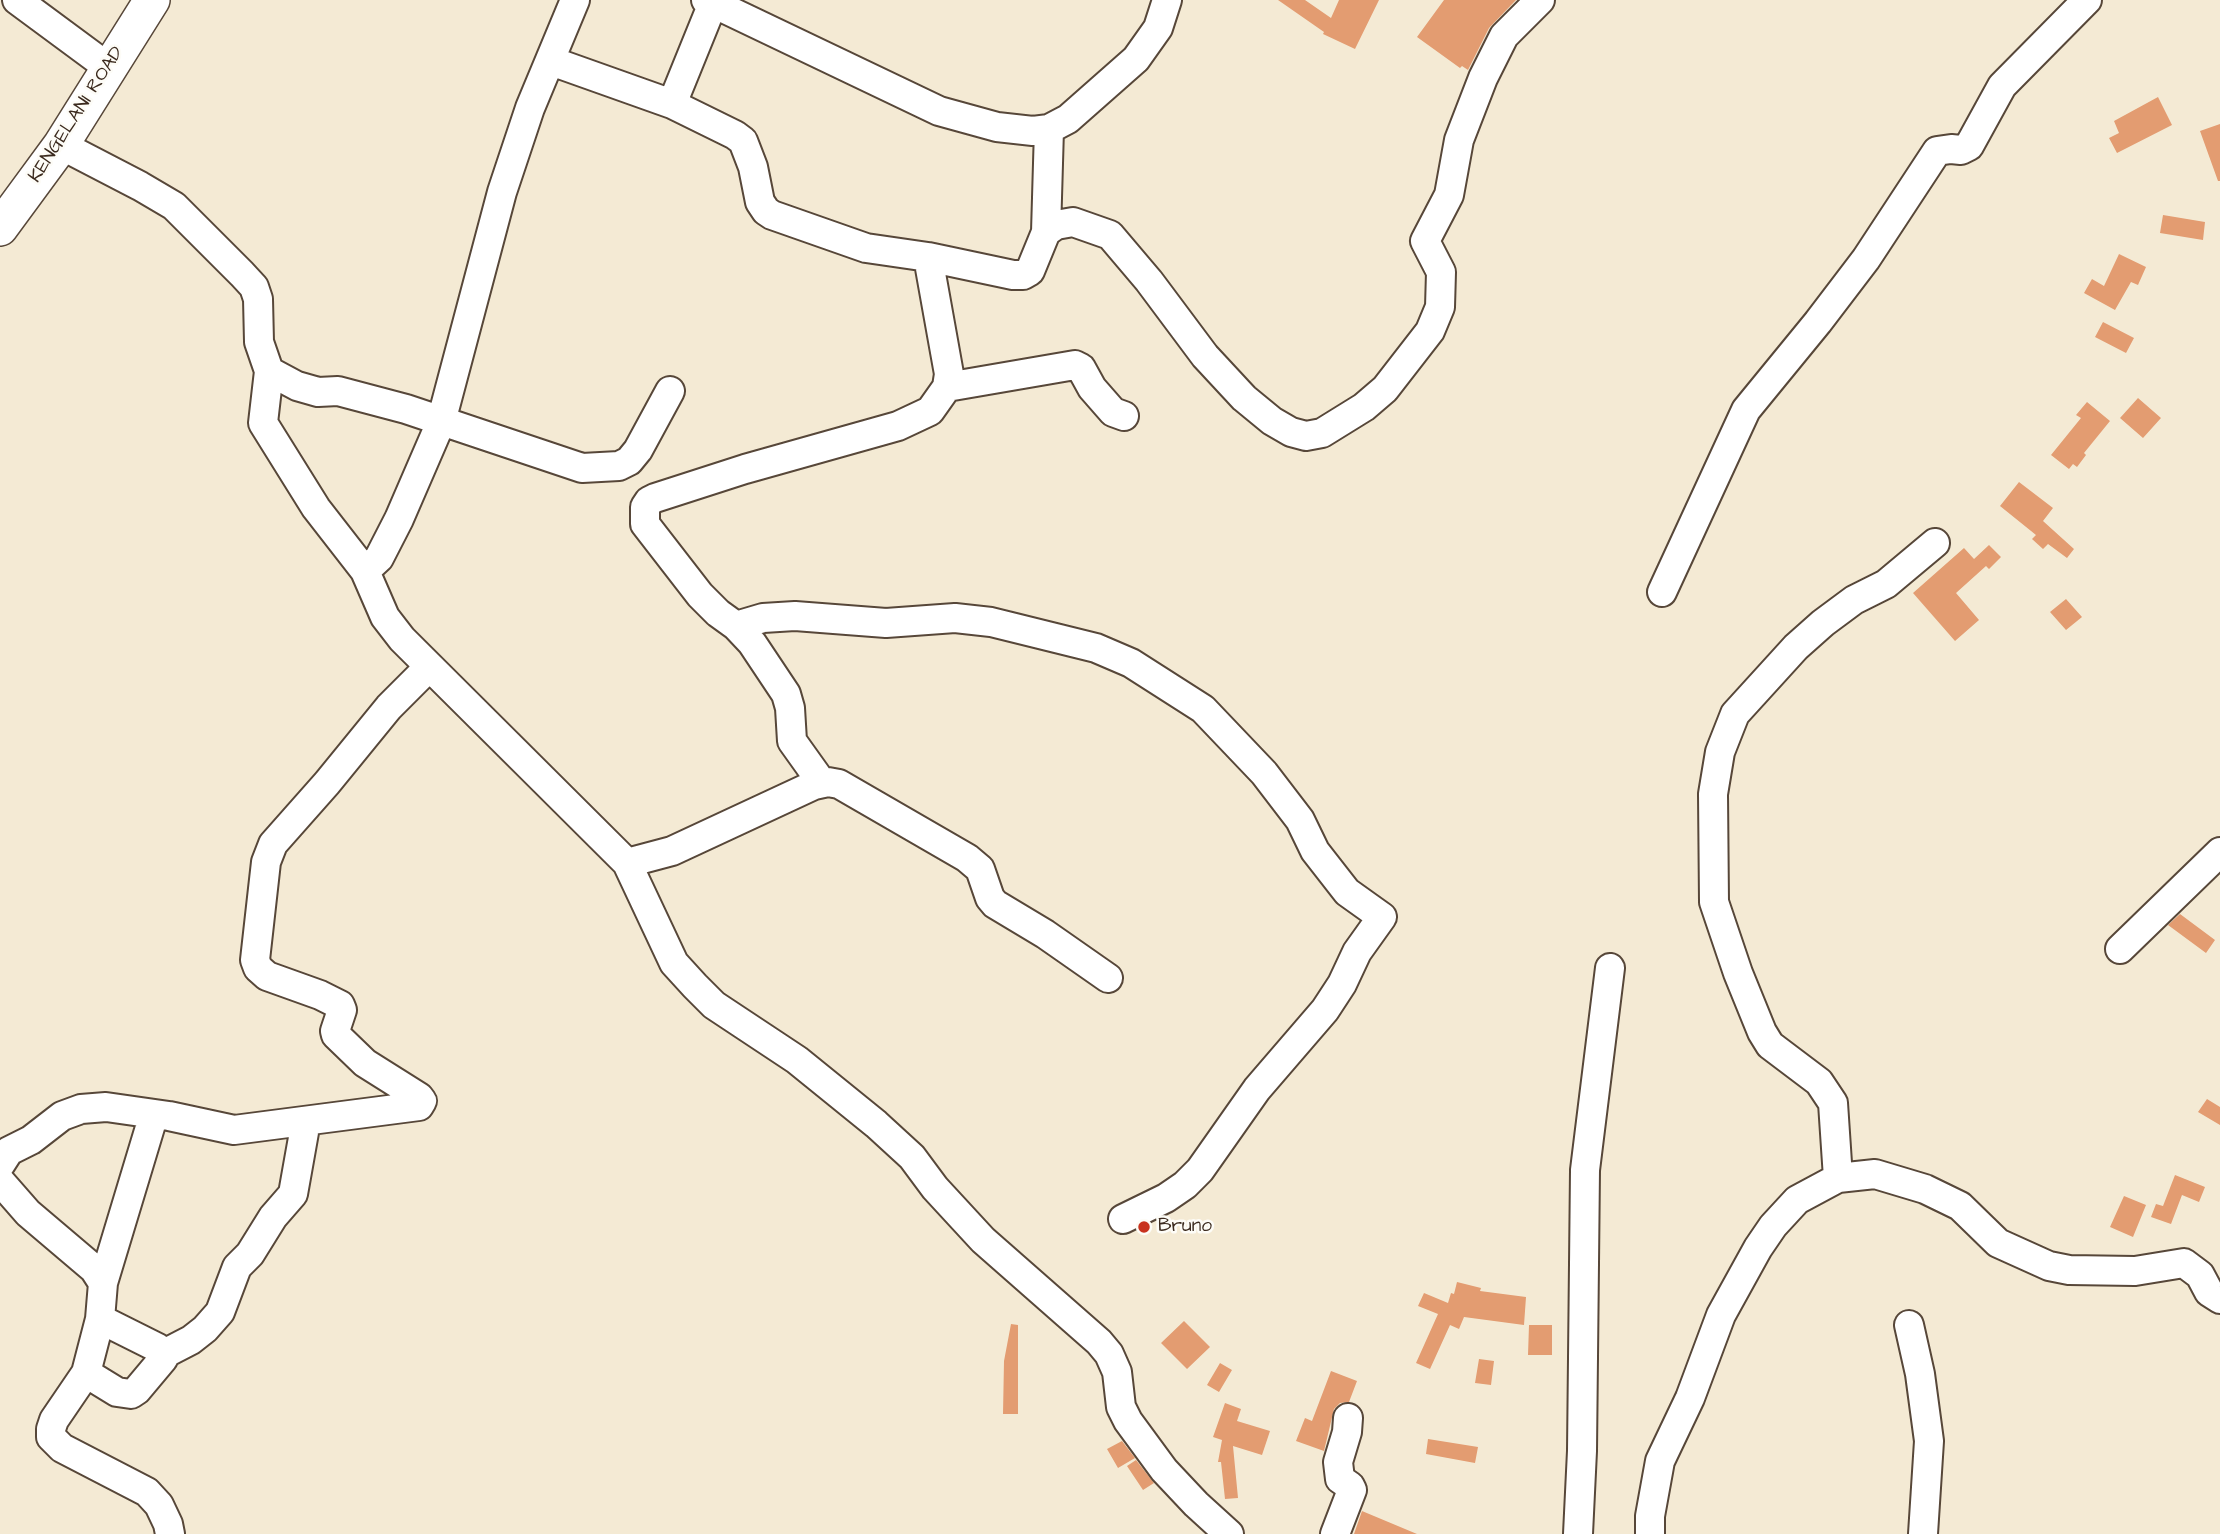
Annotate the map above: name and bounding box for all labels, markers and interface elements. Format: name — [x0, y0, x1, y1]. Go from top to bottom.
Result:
street label: KENGELANI ROAD — [25, 43, 129, 187]
place label: Bruno — [1158, 1216, 1212, 1238]
marker: Bruno — [1136, 1219, 1152, 1235]

